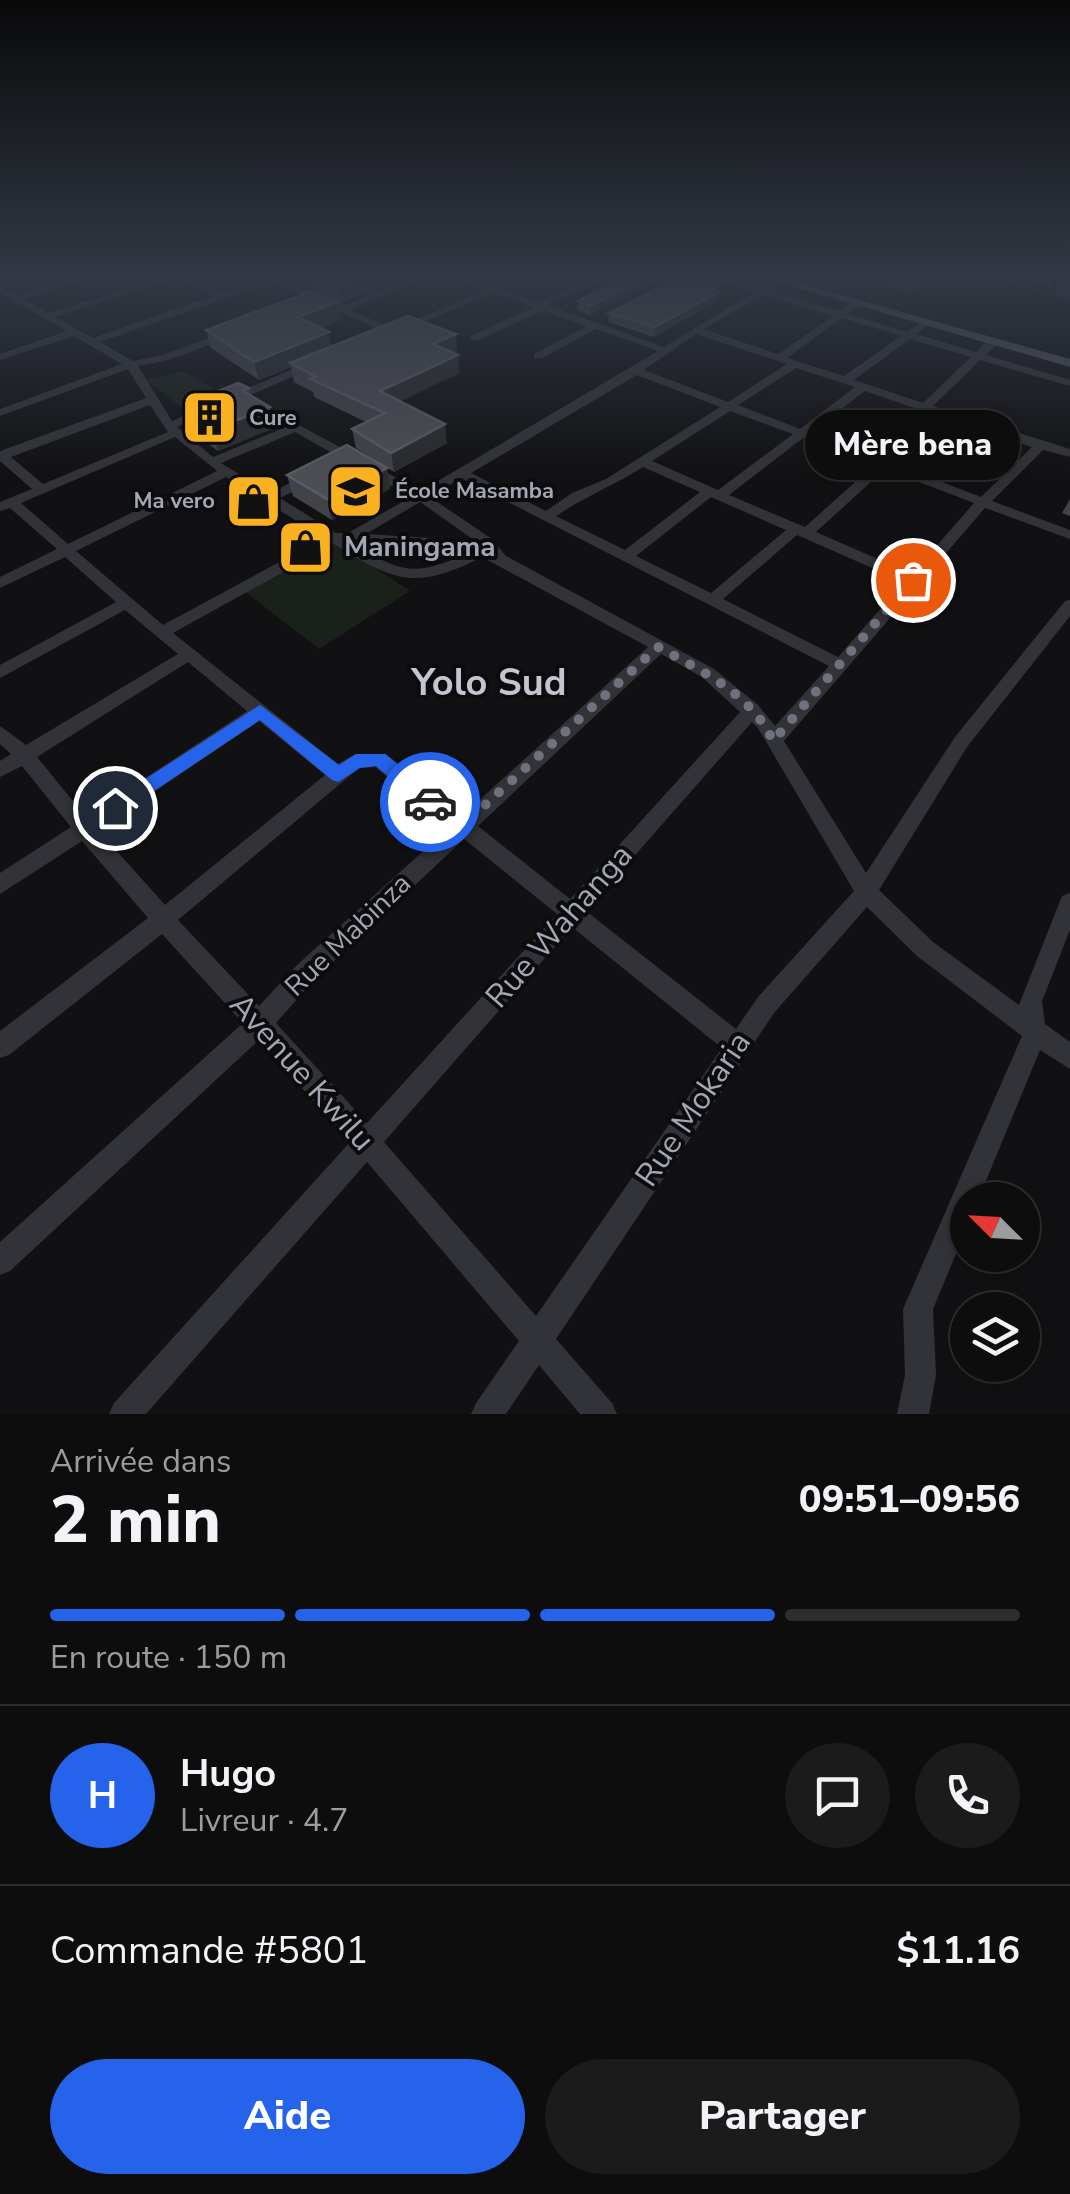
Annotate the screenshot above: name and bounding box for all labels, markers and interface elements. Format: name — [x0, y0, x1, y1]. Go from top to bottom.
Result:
building icon: Cure — [180, 388, 240, 448]
place label: Cure — [249, 403, 297, 433]
callout: Mère bena — [806, 410, 1020, 480]
text: Mère bena — [833, 423, 992, 466]
school or university icon: École Masamba — [326, 461, 386, 521]
shop icon: Ma vero — [224, 471, 284, 531]
place label: École Masamba — [395, 476, 554, 506]
place label: Ma vero — [134, 486, 215, 516]
shop icon: Maningama — [275, 517, 335, 577]
place label: Maningama — [344, 528, 496, 566]
pin — [871, 538, 956, 623]
icon: bag — [886, 553, 941, 608]
district label: Yolo Sud — [410, 657, 567, 708]
courier — [380, 752, 480, 852]
pin — [73, 766, 158, 851]
icon: car — [403, 775, 458, 830]
icon: home — [88, 781, 143, 836]
street label: Rue Wahanga — [476, 835, 642, 1017]
street label: Rue Mabinza — [277, 865, 419, 1005]
street label: Avenue Kwilu — [220, 984, 384, 1160]
street label: Rue Mokaria — [625, 1023, 761, 1195]
north arrow — [950, 1182, 1040, 1272]
map controls — [950, 1182, 1040, 1382]
button: layers — [950, 1292, 1040, 1382]
text: Arrivée dans — [50, 1440, 231, 1483]
text: 09:51–09:56 — [799, 1474, 1020, 1525]
text: 2 min — [50, 1476, 221, 1565]
text: En route · 150 m — [50, 1636, 287, 1679]
button: chat — [785, 1743, 890, 1848]
button: phone — [915, 1743, 1020, 1848]
text: Hugo — [180, 1748, 276, 1799]
text: H — [88, 1770, 117, 1821]
text: Livreur · 4.7 — [180, 1799, 348, 1842]
text: Commande #5801 — [50, 1925, 368, 1976]
text: $11.16 — [897, 1925, 1020, 1976]
button: Aide — [50, 2059, 525, 2174]
button: Partager — [545, 2059, 1020, 2174]

